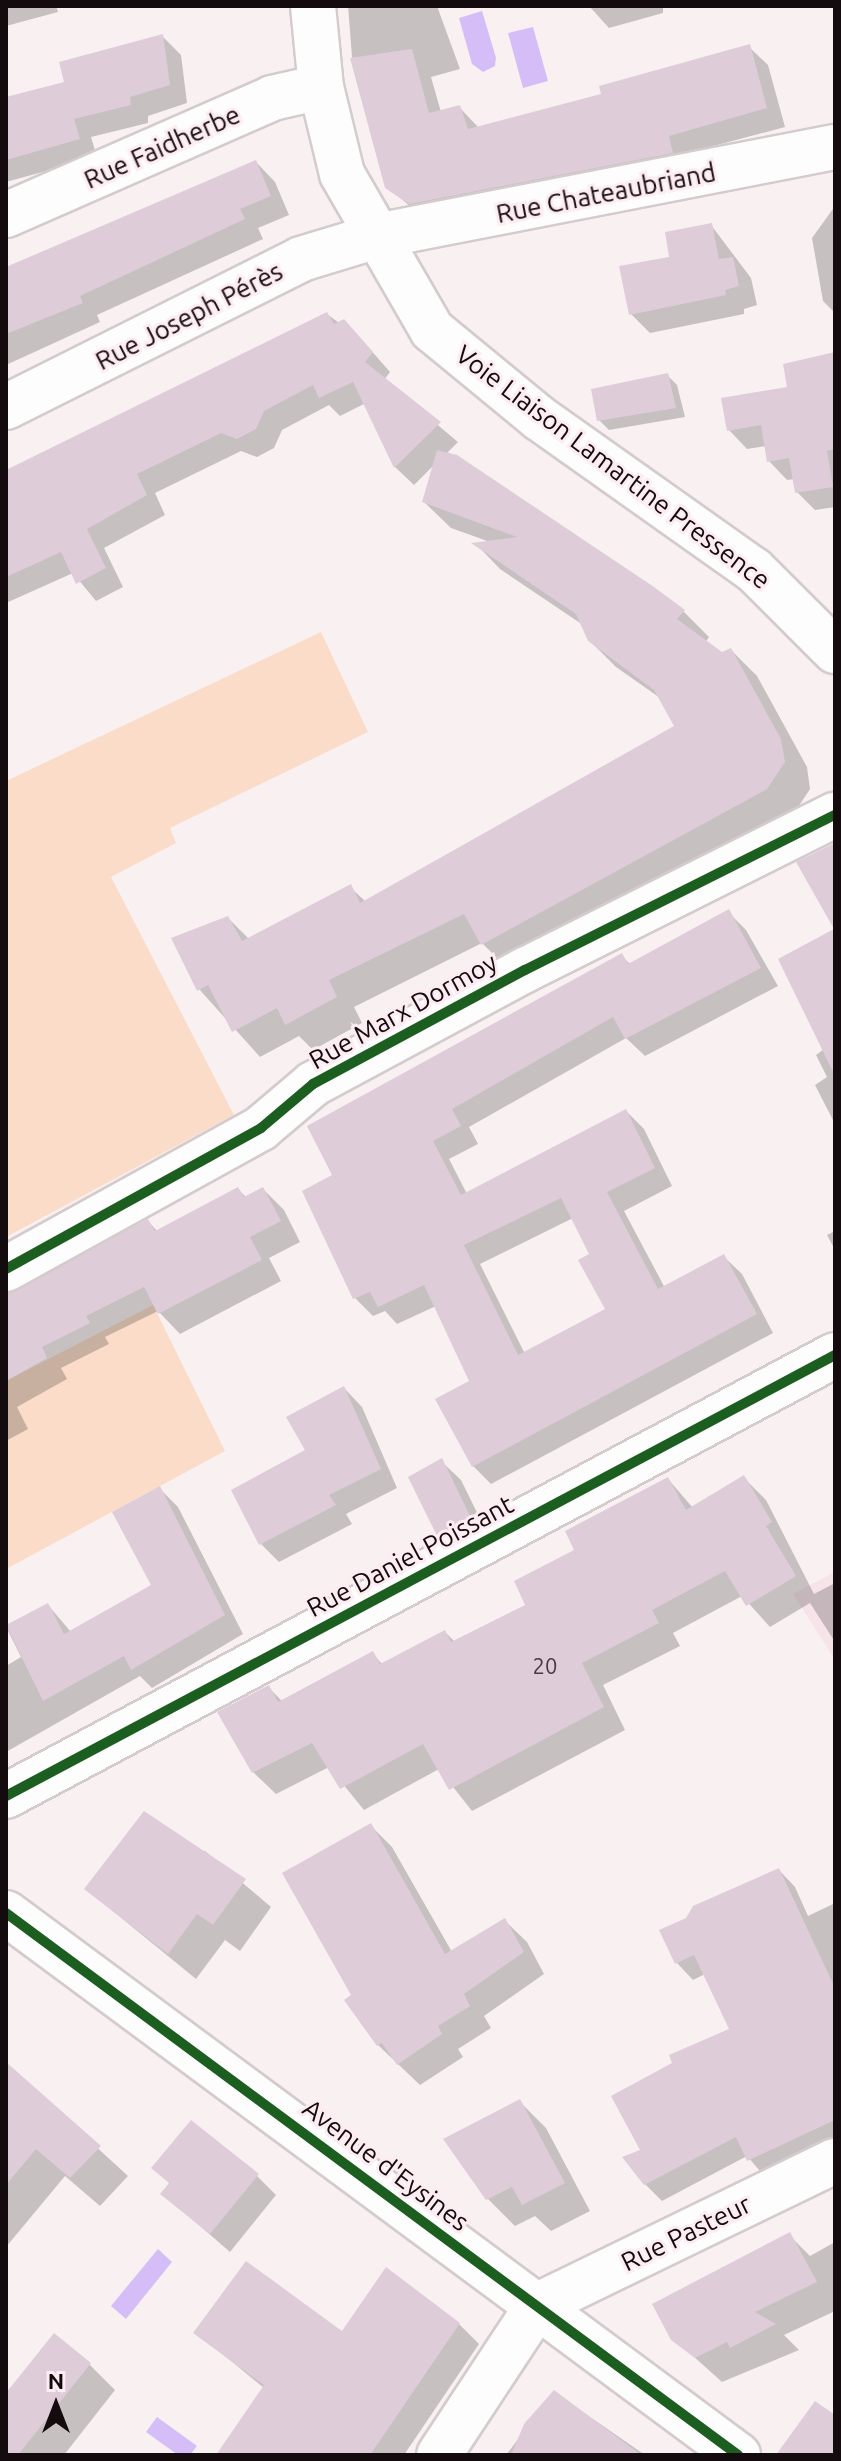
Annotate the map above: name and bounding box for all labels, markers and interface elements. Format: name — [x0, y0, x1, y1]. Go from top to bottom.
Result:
street label: Rue Faidherbe — [79, 99, 245, 195]
street label: Rue Chateaubriand — [494, 156, 718, 230]
street label: Rue Joseph Pérès — [90, 255, 288, 377]
street label: Voie Liaison Lamartine Pressence — [450, 338, 776, 596]
street label: Rue Marx Dormoy — [304, 946, 502, 1076]
street label: Rue Daniel Poissant — [302, 1488, 518, 1624]
house number: 20 — [533, 1653, 557, 1679]
street label: Avenue d'Eysines — [297, 2092, 475, 2238]
street label: Rue Pasteur — [616, 2188, 756, 2278]
north arrow — [16, 2365, 96, 2445]
text: N — [48, 2368, 64, 2393]

